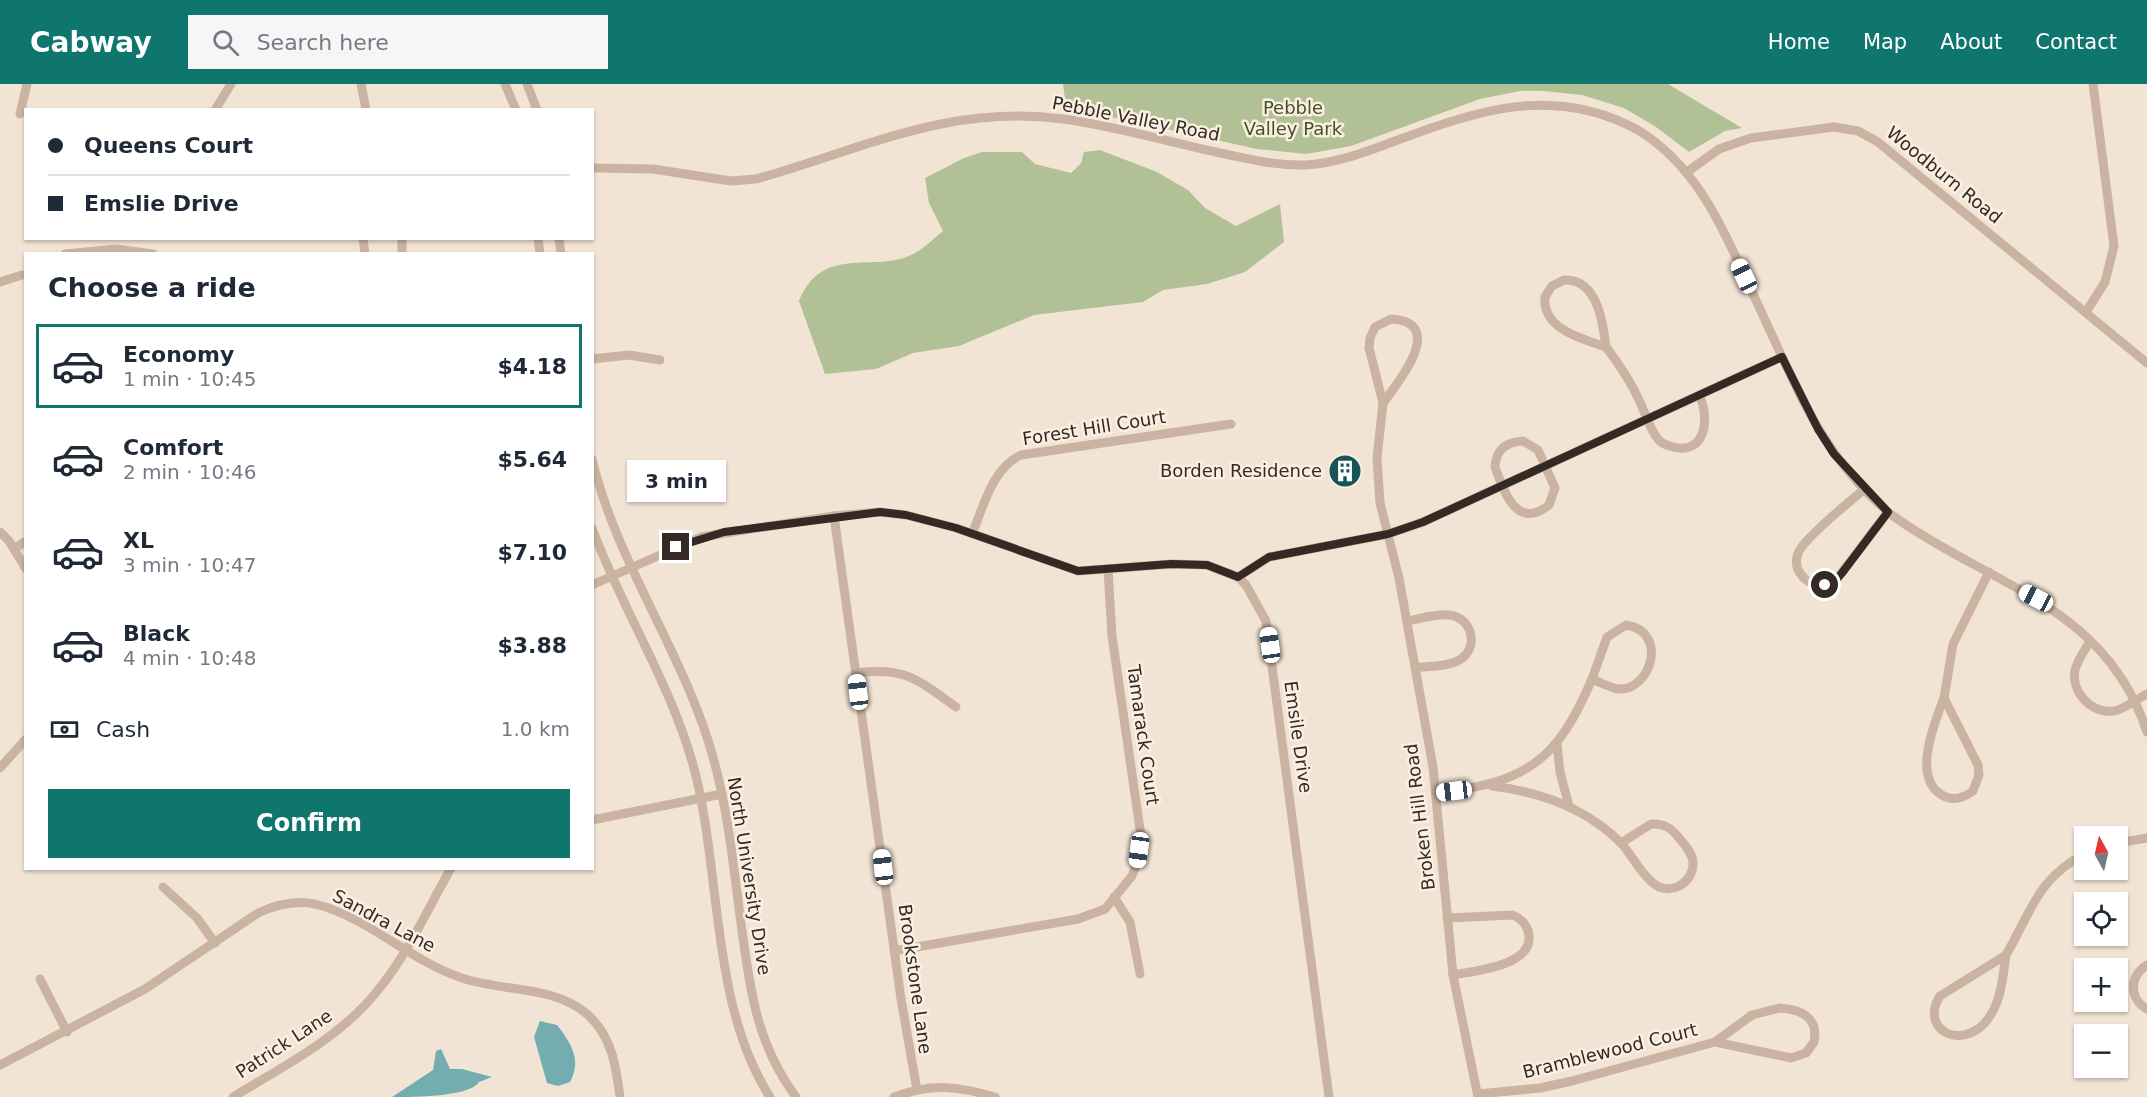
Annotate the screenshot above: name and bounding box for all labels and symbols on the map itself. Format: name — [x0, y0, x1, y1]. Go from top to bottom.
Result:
street label: Pebble Valley Road — [1050, 92, 1222, 145]
park label: Pebble Valley Park — [1244, 97, 1343, 139]
street label: Woodburn Road — [1882, 122, 2006, 228]
car — [1728, 256, 1760, 296]
street label: Forest Hill Court — [1021, 406, 1167, 449]
building icon: Borden Residence — [1327, 453, 1363, 489]
callout: 3 min — [626, 460, 726, 502]
place label: Borden Residence — [1160, 460, 1322, 481]
route end — [662, 533, 689, 560]
route start — [1811, 571, 1838, 598]
car — [2016, 582, 2056, 614]
car — [1259, 626, 1281, 664]
street label: Tamarack Court — [1123, 662, 1164, 806]
car — [847, 673, 869, 711]
street label: Emsile Drive — [1280, 679, 1317, 794]
street label: Broken Hill Road — [1400, 742, 1439, 892]
street label: North University Drive — [723, 775, 776, 977]
car — [1435, 780, 1473, 802]
north arrow — [2074, 826, 2128, 880]
car — [1128, 831, 1150, 869]
car — [872, 848, 894, 886]
street label: Sandra Lane — [329, 885, 439, 956]
street label: Brookstone Lane — [895, 903, 936, 1055]
street label: Patrick Lane — [232, 1005, 336, 1082]
street label: Bramblewood Court — [1520, 1019, 1699, 1082]

